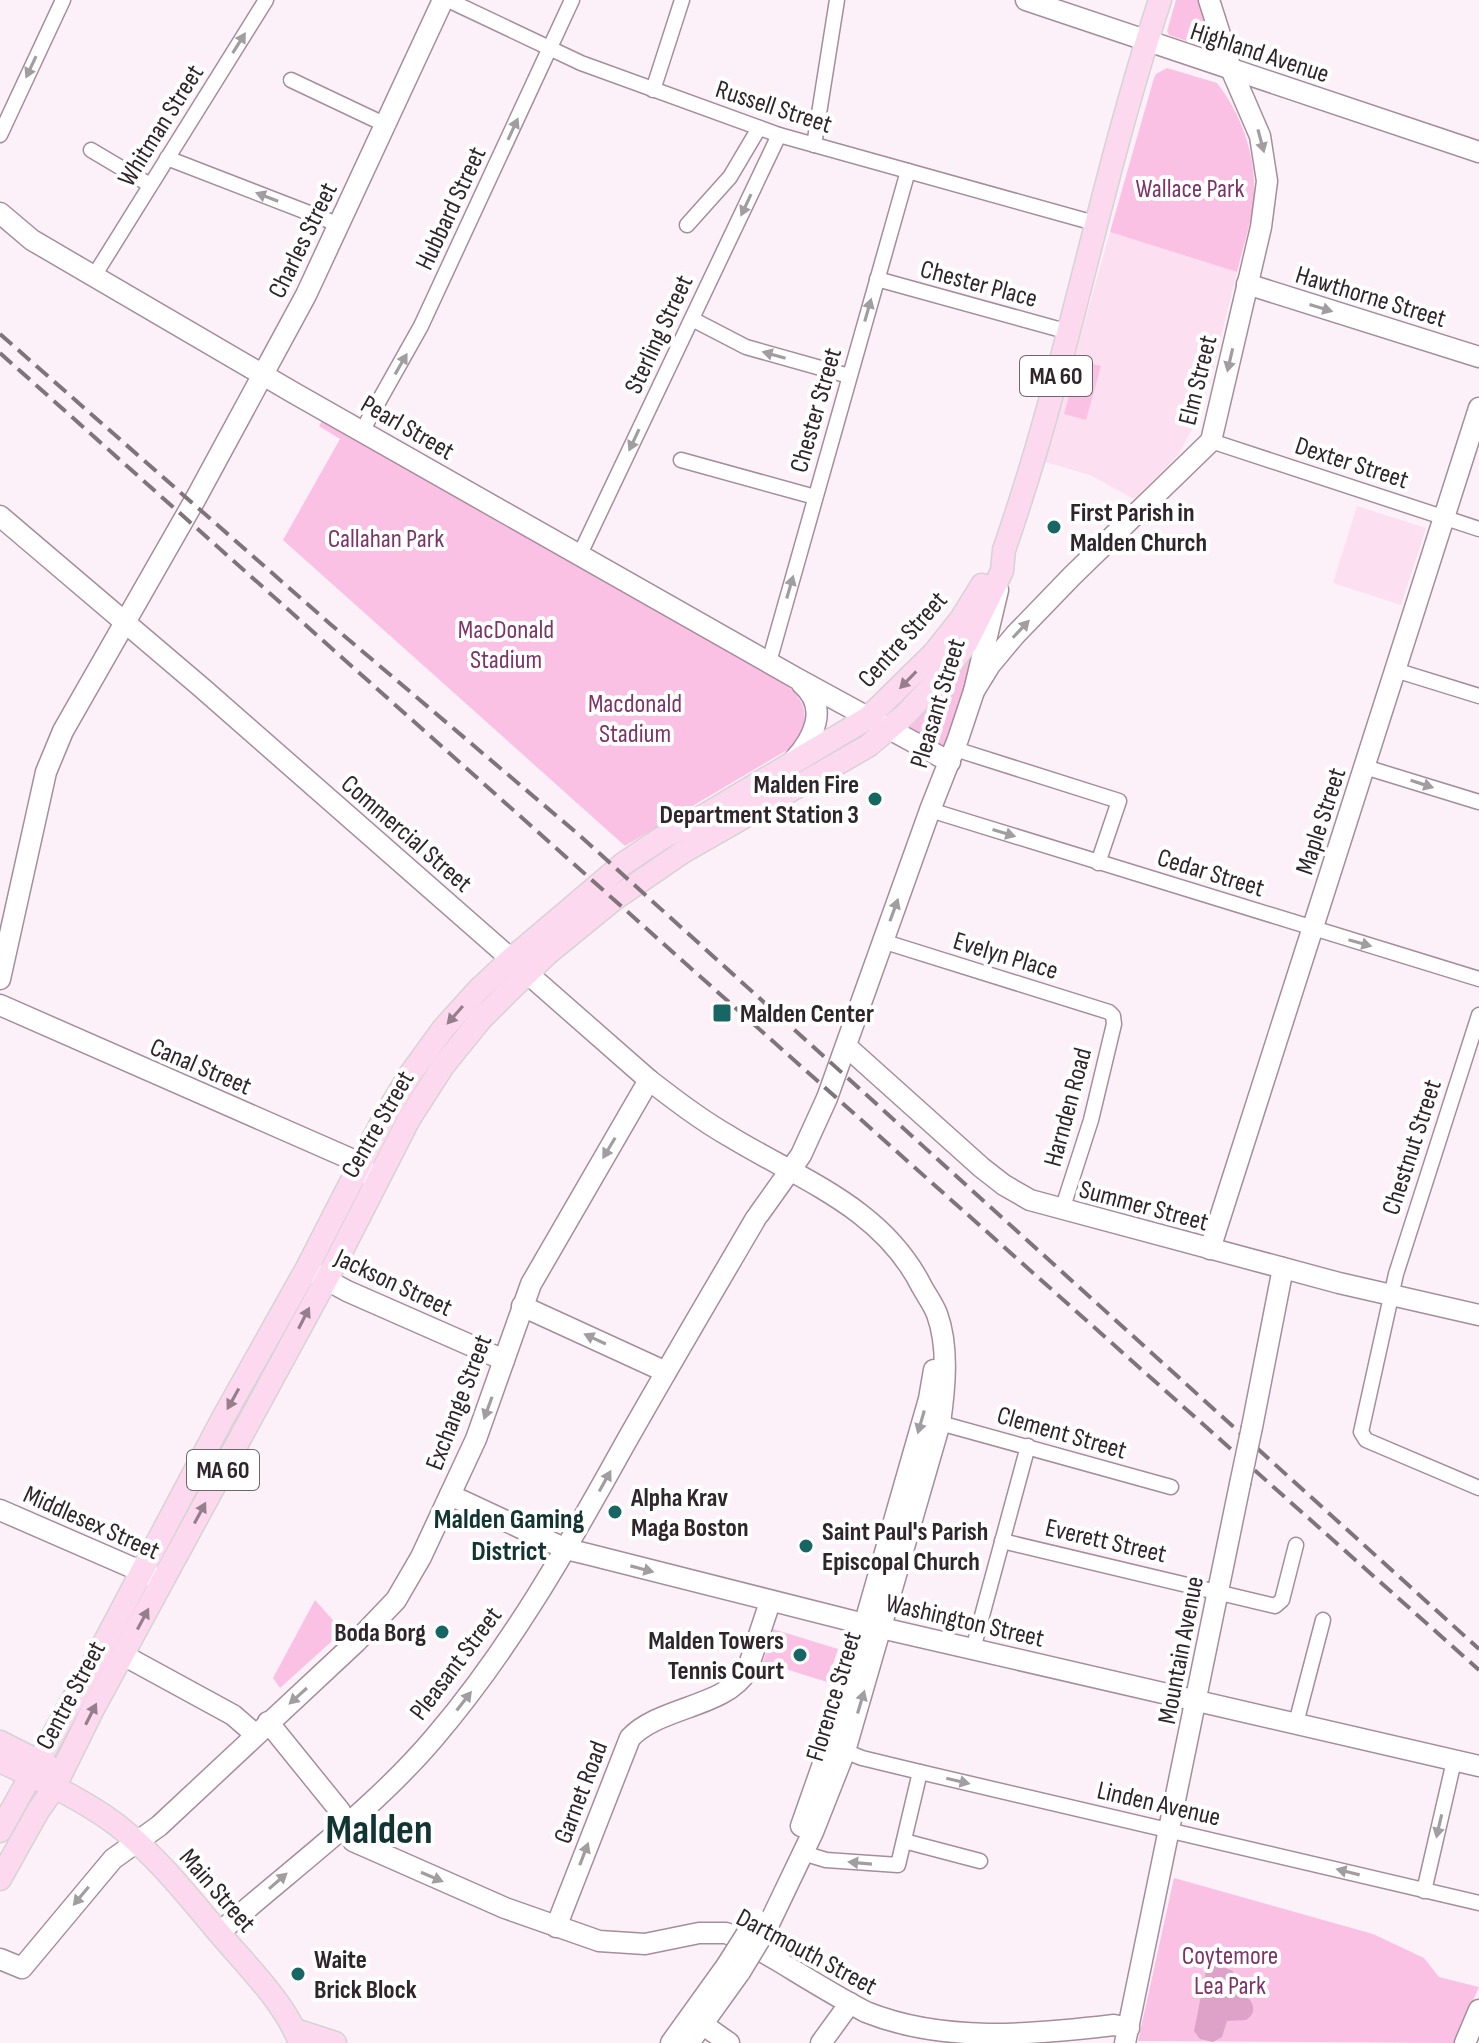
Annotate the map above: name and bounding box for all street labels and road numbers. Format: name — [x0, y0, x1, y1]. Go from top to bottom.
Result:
street label: Highland Avenue — [1186, 16, 1333, 90]
street label: Whitman Street — [112, 59, 211, 192]
street label: Russell Street — [711, 74, 836, 141]
street label: Hubbard Street — [409, 142, 493, 275]
street label: Charles Street — [262, 178, 345, 304]
street label: Chester Place — [917, 254, 1041, 315]
street label: Hawthorne Street — [1292, 260, 1450, 335]
street label: Sterling Street — [618, 270, 700, 399]
street label: Elm Street — [1172, 332, 1225, 428]
street label: Chester Street — [784, 344, 849, 476]
road number: MA 60 — [1020, 356, 1092, 396]
street label: Pearl Street — [355, 389, 460, 467]
street label: Dexter Street — [1291, 431, 1412, 496]
street label: Centre Street — [852, 586, 954, 694]
street label: Pleasant Street — [904, 635, 973, 772]
street label: Maple Street — [1290, 764, 1353, 879]
street label: Commercial Street — [334, 769, 478, 899]
street label: Cedar Street — [1153, 843, 1268, 904]
street label: Evelyn Place — [950, 926, 1062, 987]
street label: Canal Street — [145, 1032, 256, 1103]
street label: Harnden Road — [1038, 1045, 1099, 1170]
street label: Centre Street — [335, 1066, 421, 1184]
street label: Chestnut Street — [1376, 1076, 1449, 1219]
street label: Summer Street — [1076, 1174, 1212, 1239]
street label: Jackson Street — [329, 1242, 457, 1324]
street label: Exchange Street — [419, 1330, 499, 1475]
street label: Clement Street — [993, 1400, 1130, 1467]
road number: MA 60 — [187, 1450, 259, 1490]
street label: Middlesex Street — [19, 1480, 164, 1567]
street label: Everett Street — [1042, 1512, 1169, 1570]
street label: Mountain Avenue — [1152, 1574, 1211, 1727]
street label: Washington Street — [882, 1588, 1047, 1655]
street label: Pleasant Street — [404, 1601, 509, 1727]
street label: Florence Street — [800, 1628, 869, 1765]
street label: Centre Street — [30, 1636, 113, 1755]
street label: Garnet Road — [548, 1737, 615, 1848]
street label: Linden Avenue — [1094, 1775, 1223, 1834]
street label: Main Street — [172, 1843, 262, 1939]
street label: Dartmouth Street — [731, 1902, 882, 2002]

